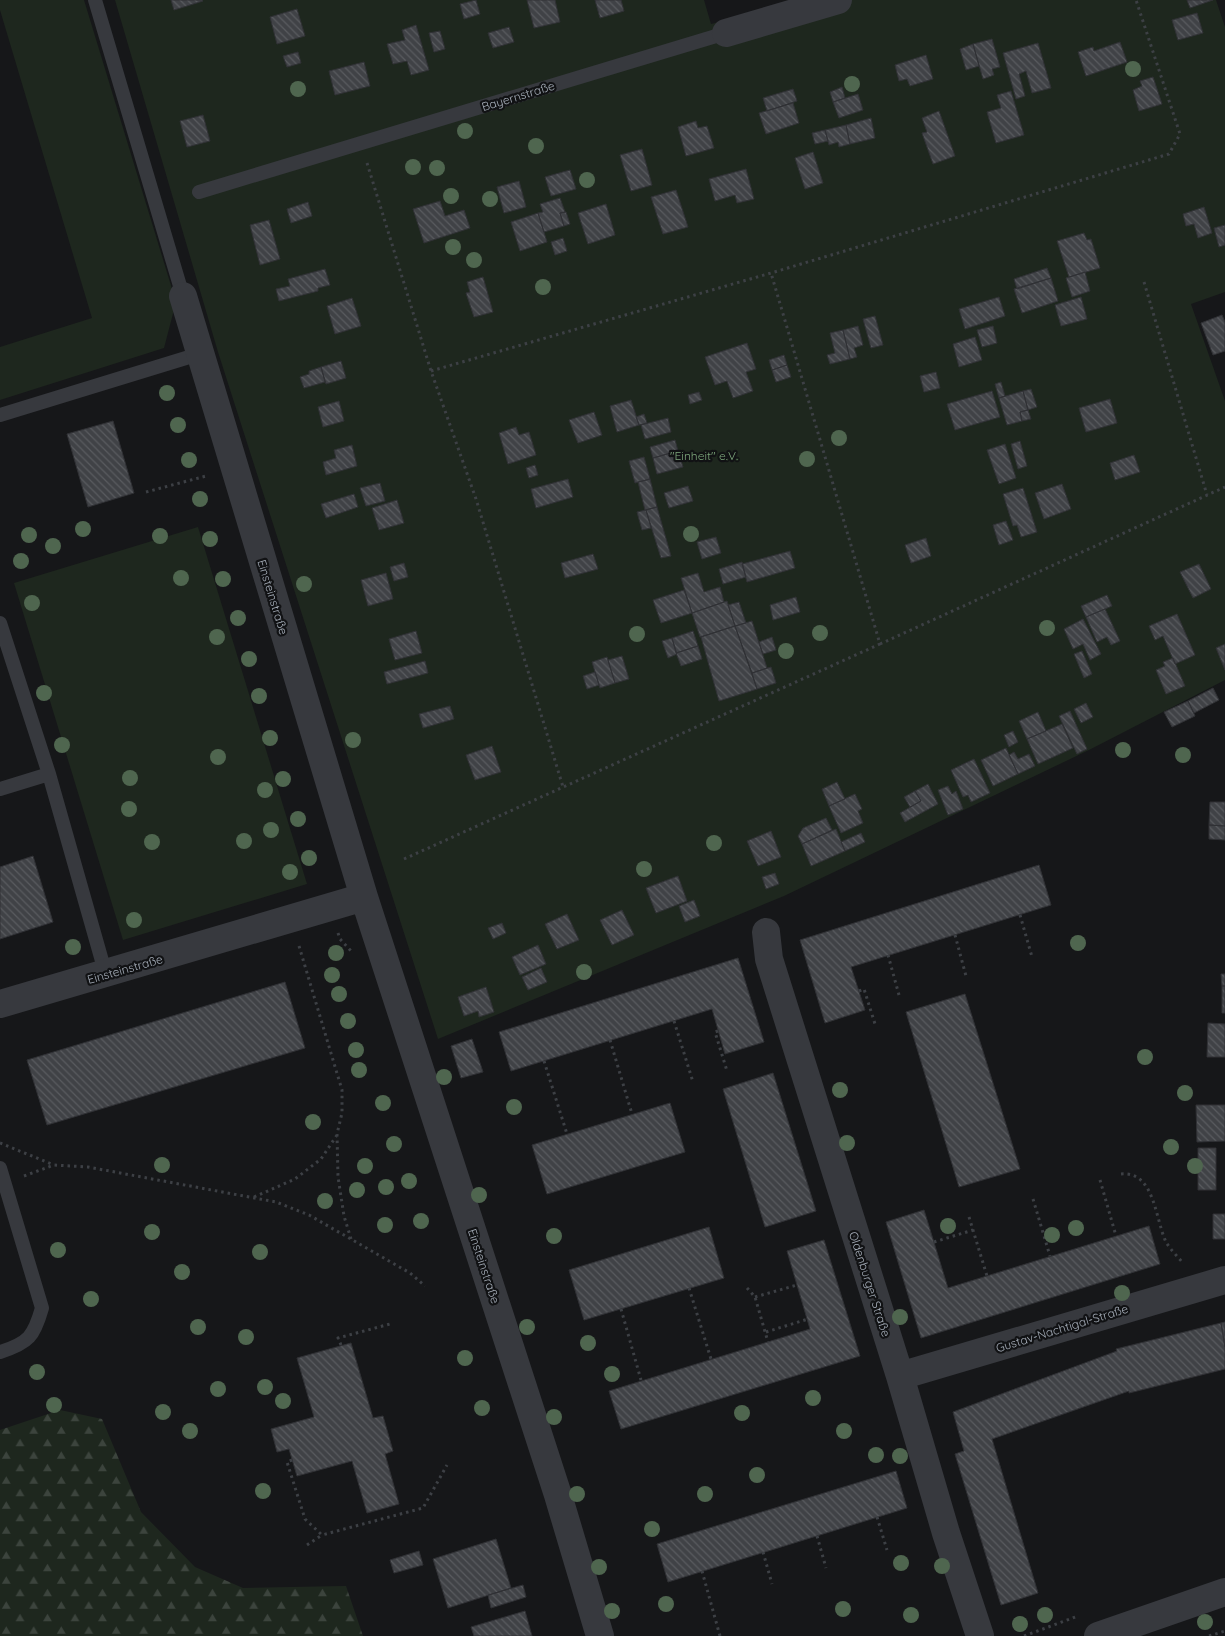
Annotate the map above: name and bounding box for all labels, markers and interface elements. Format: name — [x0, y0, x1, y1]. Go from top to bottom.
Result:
street label: Bayernstraße — [480, 78, 557, 114]
park label: "Einheit" e.V. — [670, 448, 738, 463]
street label: Einsteinstraße — [254, 558, 292, 637]
street label: Einsteinstraße — [86, 951, 165, 987]
street label: Einsteinstraße — [465, 1227, 503, 1305]
street label: Oldenburger Straße — [846, 1229, 894, 1339]
street label: Gustav-Nachtigal-Straße — [994, 1301, 1130, 1355]

